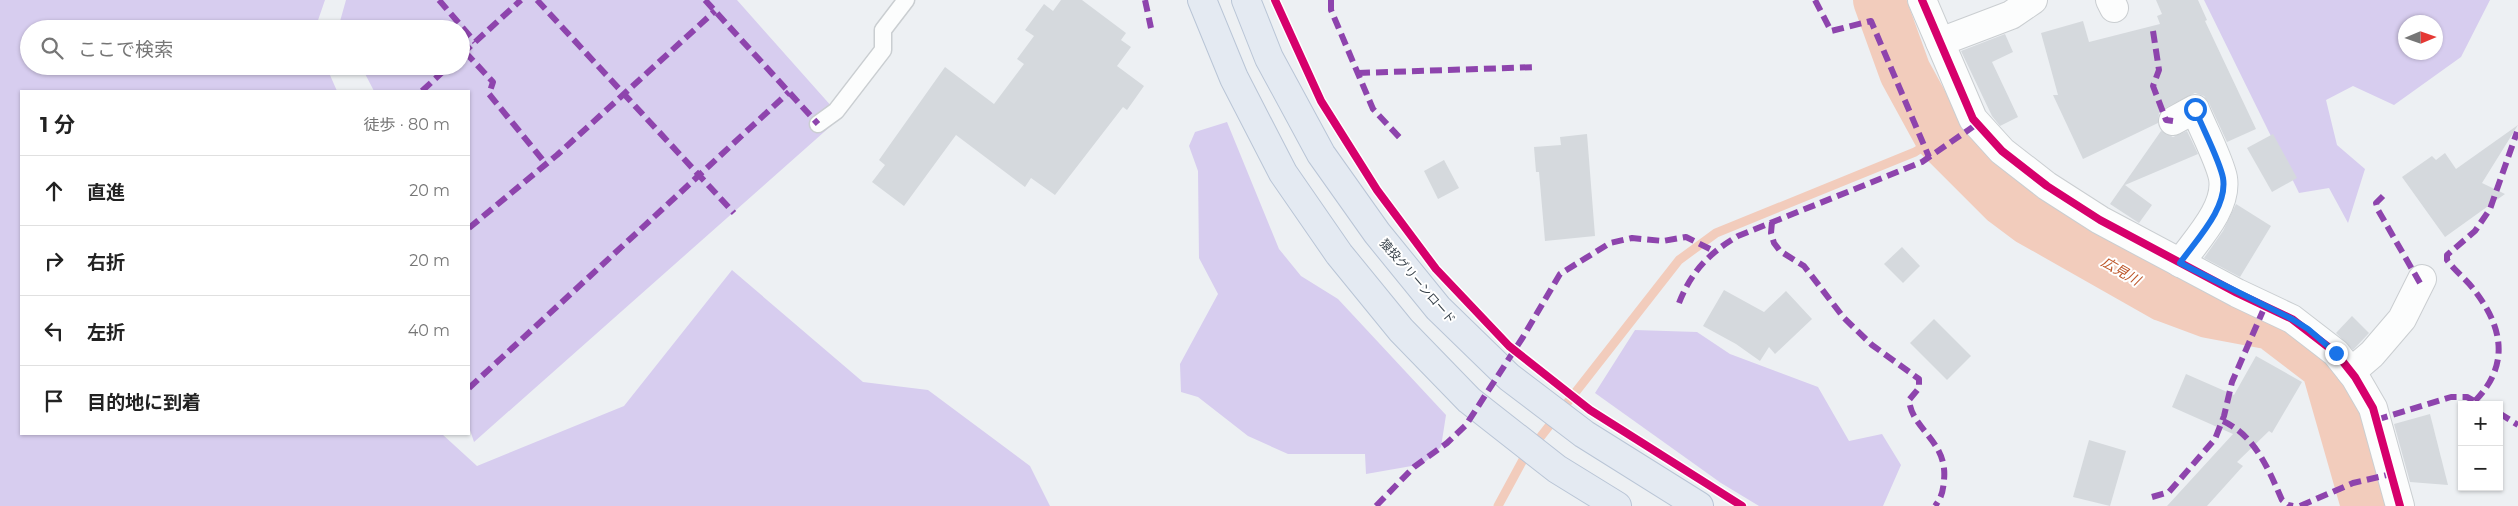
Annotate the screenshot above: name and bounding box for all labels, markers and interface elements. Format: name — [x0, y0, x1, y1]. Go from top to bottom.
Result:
north arrow — [2398, 15, 2443, 60]
search box — [20, 20, 470, 75]
icon: search — [38, 34, 66, 62]
text: ここで検索 — [78, 38, 173, 61]
route start — [2184, 98, 2207, 121]
text: 1 分 — [40, 112, 75, 137]
text: 徒歩 · 80 m — [364, 115, 450, 134]
icon: ahead — [40, 177, 68, 205]
text: 直進 — [87, 181, 125, 204]
text: 20 m — [409, 181, 450, 200]
street label: 猿投グリーンロード — [1377, 236, 1459, 326]
icon: right — [40, 247, 68, 275]
text: 右折 — [87, 251, 125, 274]
text: 20 m — [409, 251, 450, 270]
water label: 広見川 — [2098, 253, 2145, 290]
icon: left — [40, 317, 68, 345]
text: 左折 — [87, 321, 125, 344]
text: 40 m — [408, 321, 450, 340]
route end — [2325, 342, 2348, 365]
icon: arrive — [40, 387, 68, 415]
text: 目的地に到着 — [87, 391, 201, 414]
map controls — [2458, 401, 2503, 491]
button: + — [2458, 401, 2503, 446]
button: − — [2458, 446, 2503, 491]

